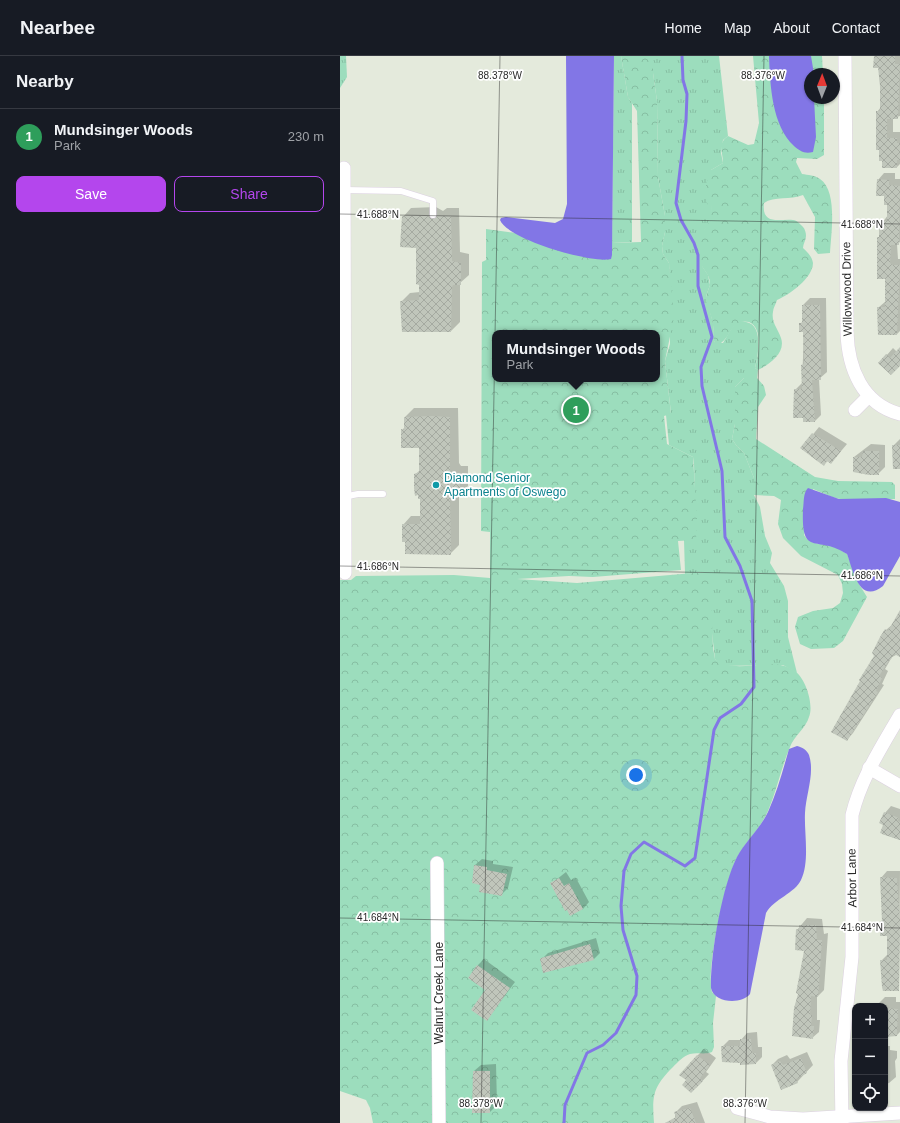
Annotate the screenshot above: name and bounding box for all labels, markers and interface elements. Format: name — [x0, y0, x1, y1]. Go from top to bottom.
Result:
text: Nearbee — [20, 17, 95, 38]
text: Home — [665, 20, 702, 36]
text: Map — [724, 20, 751, 36]
text: About — [773, 20, 810, 36]
text: Contact — [832, 20, 880, 36]
north arrow — [804, 68, 840, 104]
text: 88.378°W — [478, 70, 523, 81]
text: 88.376°W — [741, 70, 786, 81]
text: Nearby — [16, 72, 74, 91]
text: Mundsinger Woods — [54, 121, 193, 138]
text: 1 — [25, 129, 33, 144]
text: 230 m — [288, 129, 324, 144]
text: Park — [54, 138, 81, 153]
button: Save — [16, 176, 166, 212]
button: Share — [174, 176, 324, 212]
text: 41.688°N — [357, 209, 399, 220]
text: 41.688°N — [841, 219, 883, 230]
street label: Willowwood Drive — [839, 241, 855, 336]
popup — [492, 330, 660, 382]
text: Mundsinger Woods — [507, 340, 645, 357]
text: Park — [507, 357, 533, 372]
pin: 1 — [563, 395, 589, 425]
place label: Diamond Senior Apartments of Oswego — [444, 471, 566, 499]
marker: Diamond Senior Apartments of Oswego — [431, 480, 441, 490]
text: 41.686°N — [357, 561, 399, 572]
text: 41.686°N — [841, 570, 883, 581]
your location — [626, 765, 646, 785]
street label: Arbor Lane — [844, 848, 860, 908]
text: 41.684°N — [357, 912, 399, 923]
text: 41.684°N — [841, 922, 883, 933]
street label: Walnut Creek Lane — [432, 942, 446, 1044]
map controls — [852, 1003, 888, 1111]
button: + — [852, 1003, 888, 1039]
button: − — [852, 1039, 888, 1075]
button: locate — [852, 1075, 888, 1111]
text: 88.378°W — [459, 1098, 504, 1109]
text: 88.376°W — [723, 1098, 768, 1109]

